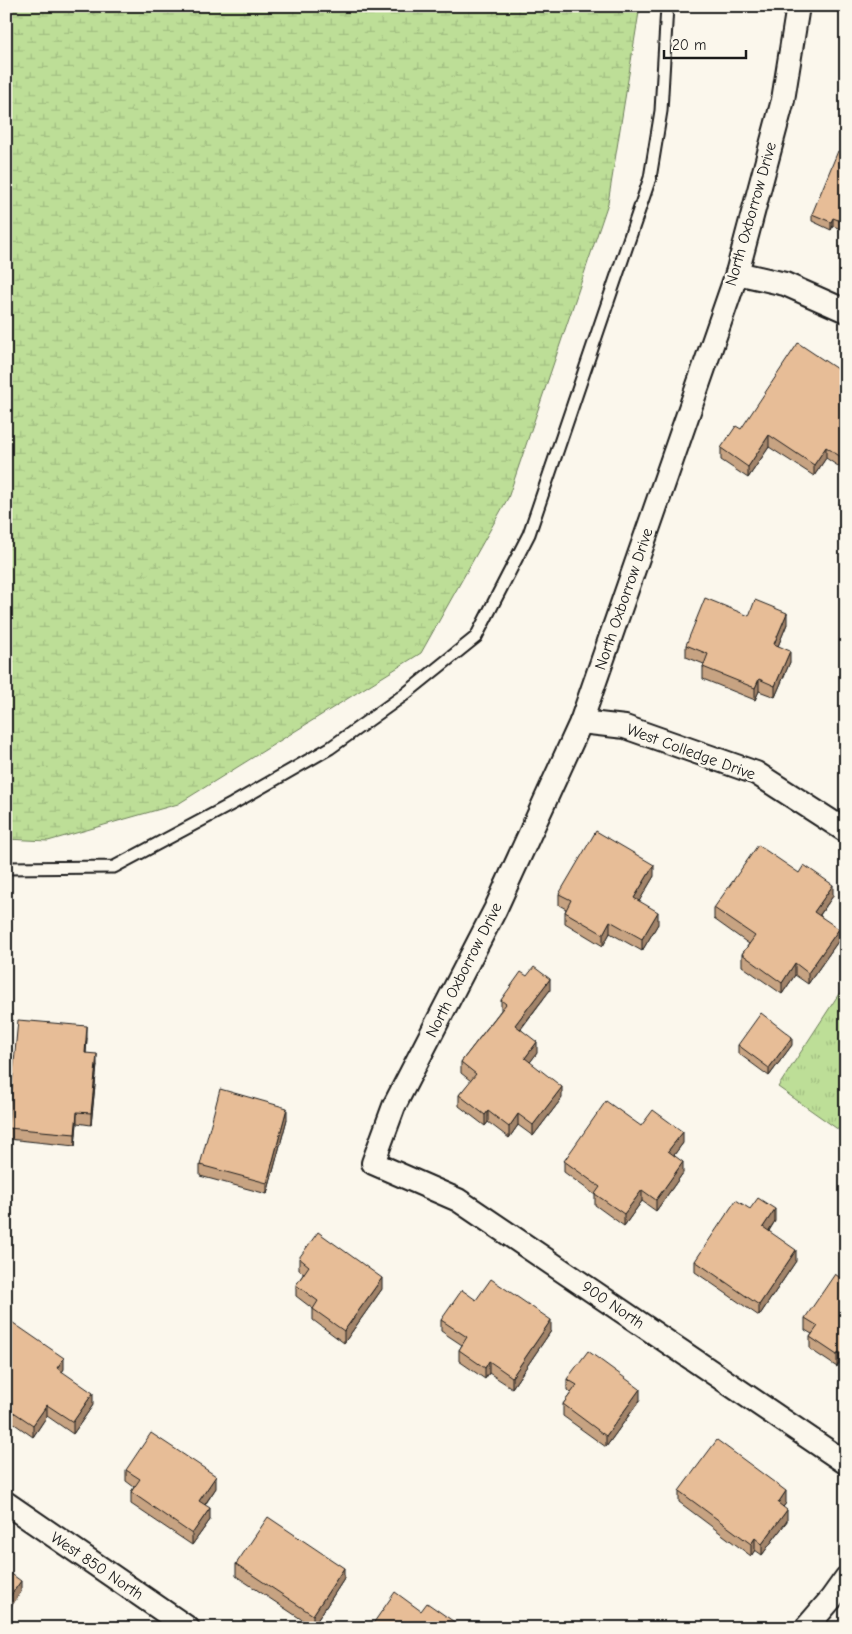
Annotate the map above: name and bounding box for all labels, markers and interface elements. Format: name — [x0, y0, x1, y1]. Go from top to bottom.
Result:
scale bar — [664, 28, 747, 60]
text: 20 m — [672, 36, 706, 54]
street label: North Oxborrow Drive — [722, 140, 780, 288]
street label: North Oxborrow Drive — [591, 526, 657, 672]
street label: West Colledge Drive — [624, 720, 758, 784]
street label: North Oxborrow Drive — [422, 900, 506, 1040]
street label: 900 North — [578, 1277, 648, 1333]
street label: West 850 North — [47, 1528, 147, 1604]

